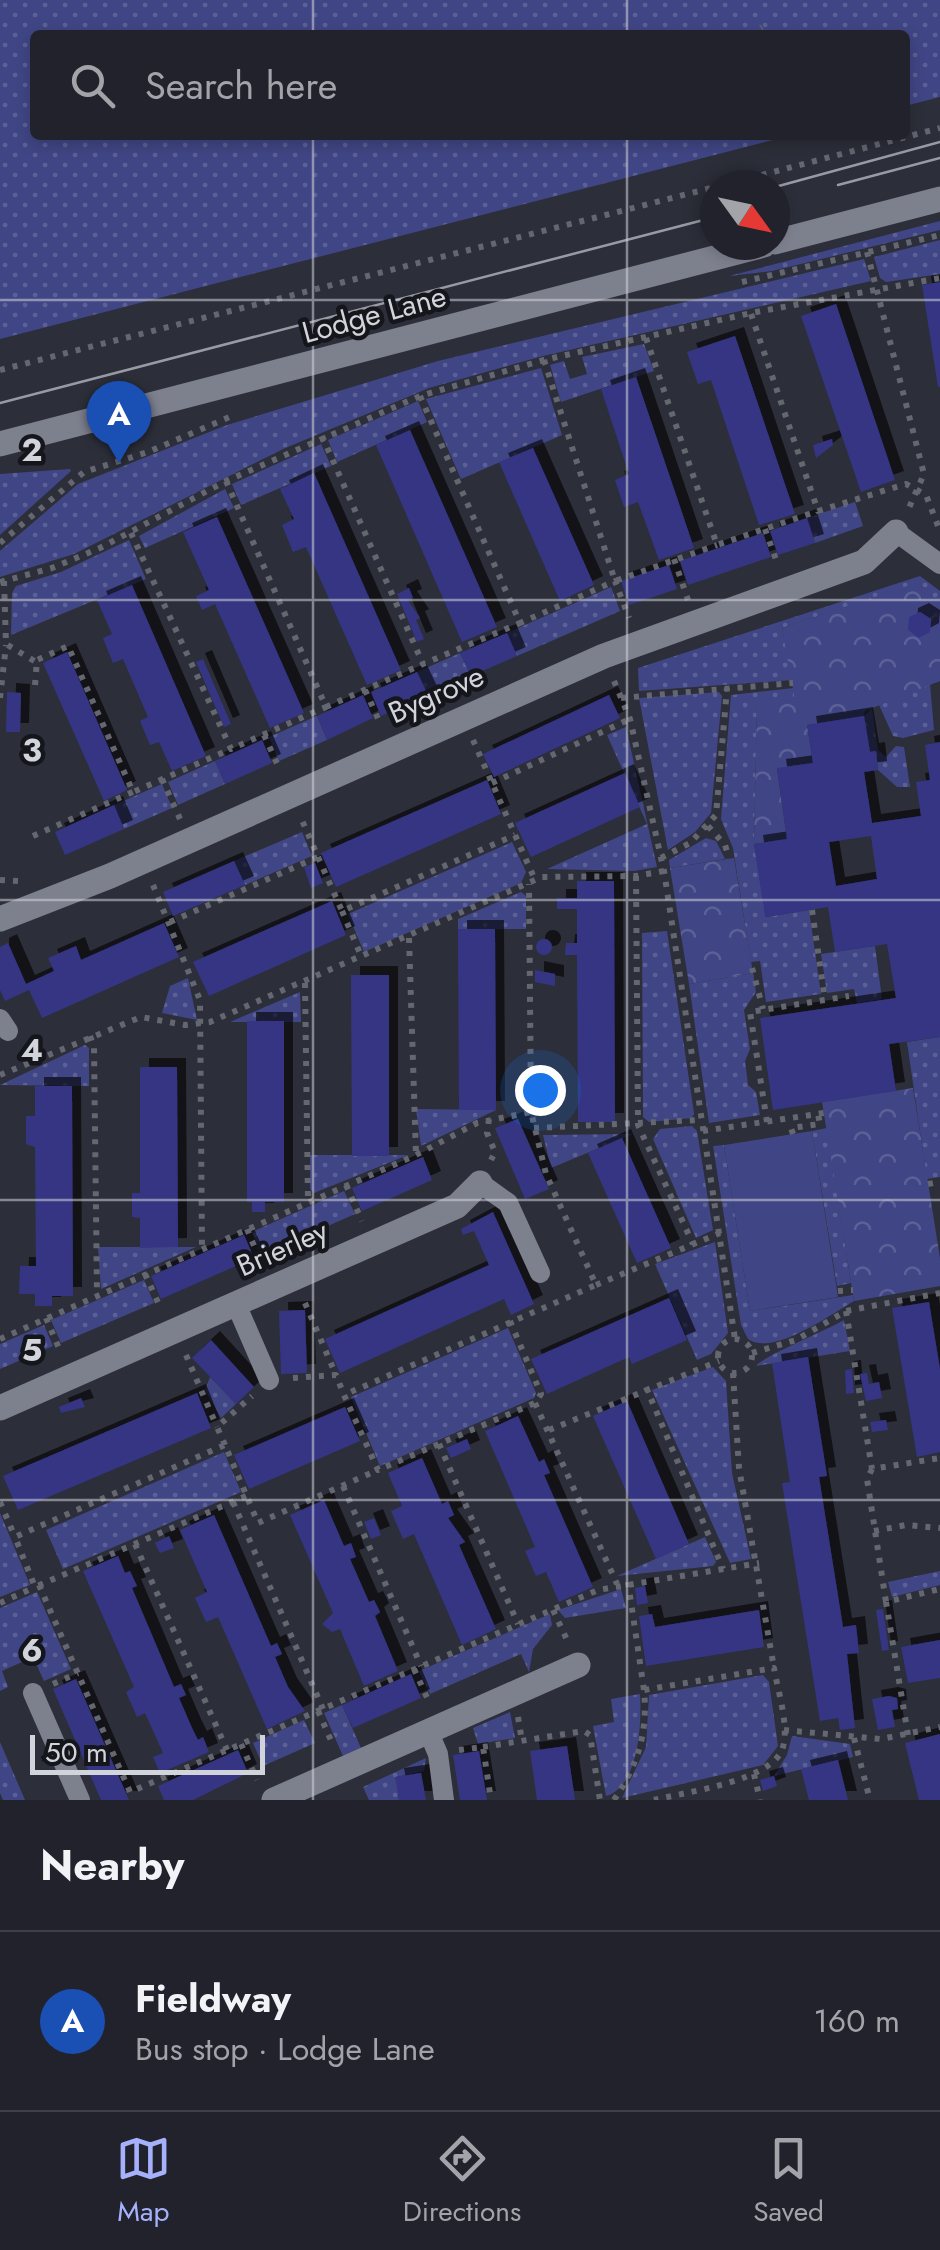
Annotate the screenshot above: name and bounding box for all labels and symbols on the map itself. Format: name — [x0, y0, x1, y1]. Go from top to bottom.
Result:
north arrow — [700, 170, 790, 260]
street label: Lodge Lane — [297, 274, 451, 354]
pin: A — [86, 380, 152, 463]
text: 2 — [22, 427, 43, 473]
street label: Bygrove — [381, 654, 491, 734]
text: 3 — [22, 727, 42, 773]
text: 4 — [21, 1027, 43, 1073]
your location — [515, 1065, 566, 1116]
street label: Brierley — [230, 1209, 335, 1287]
text: 5 — [22, 1327, 42, 1373]
text: 6 — [21, 1627, 43, 1673]
scale bar — [30, 1730, 265, 1774]

